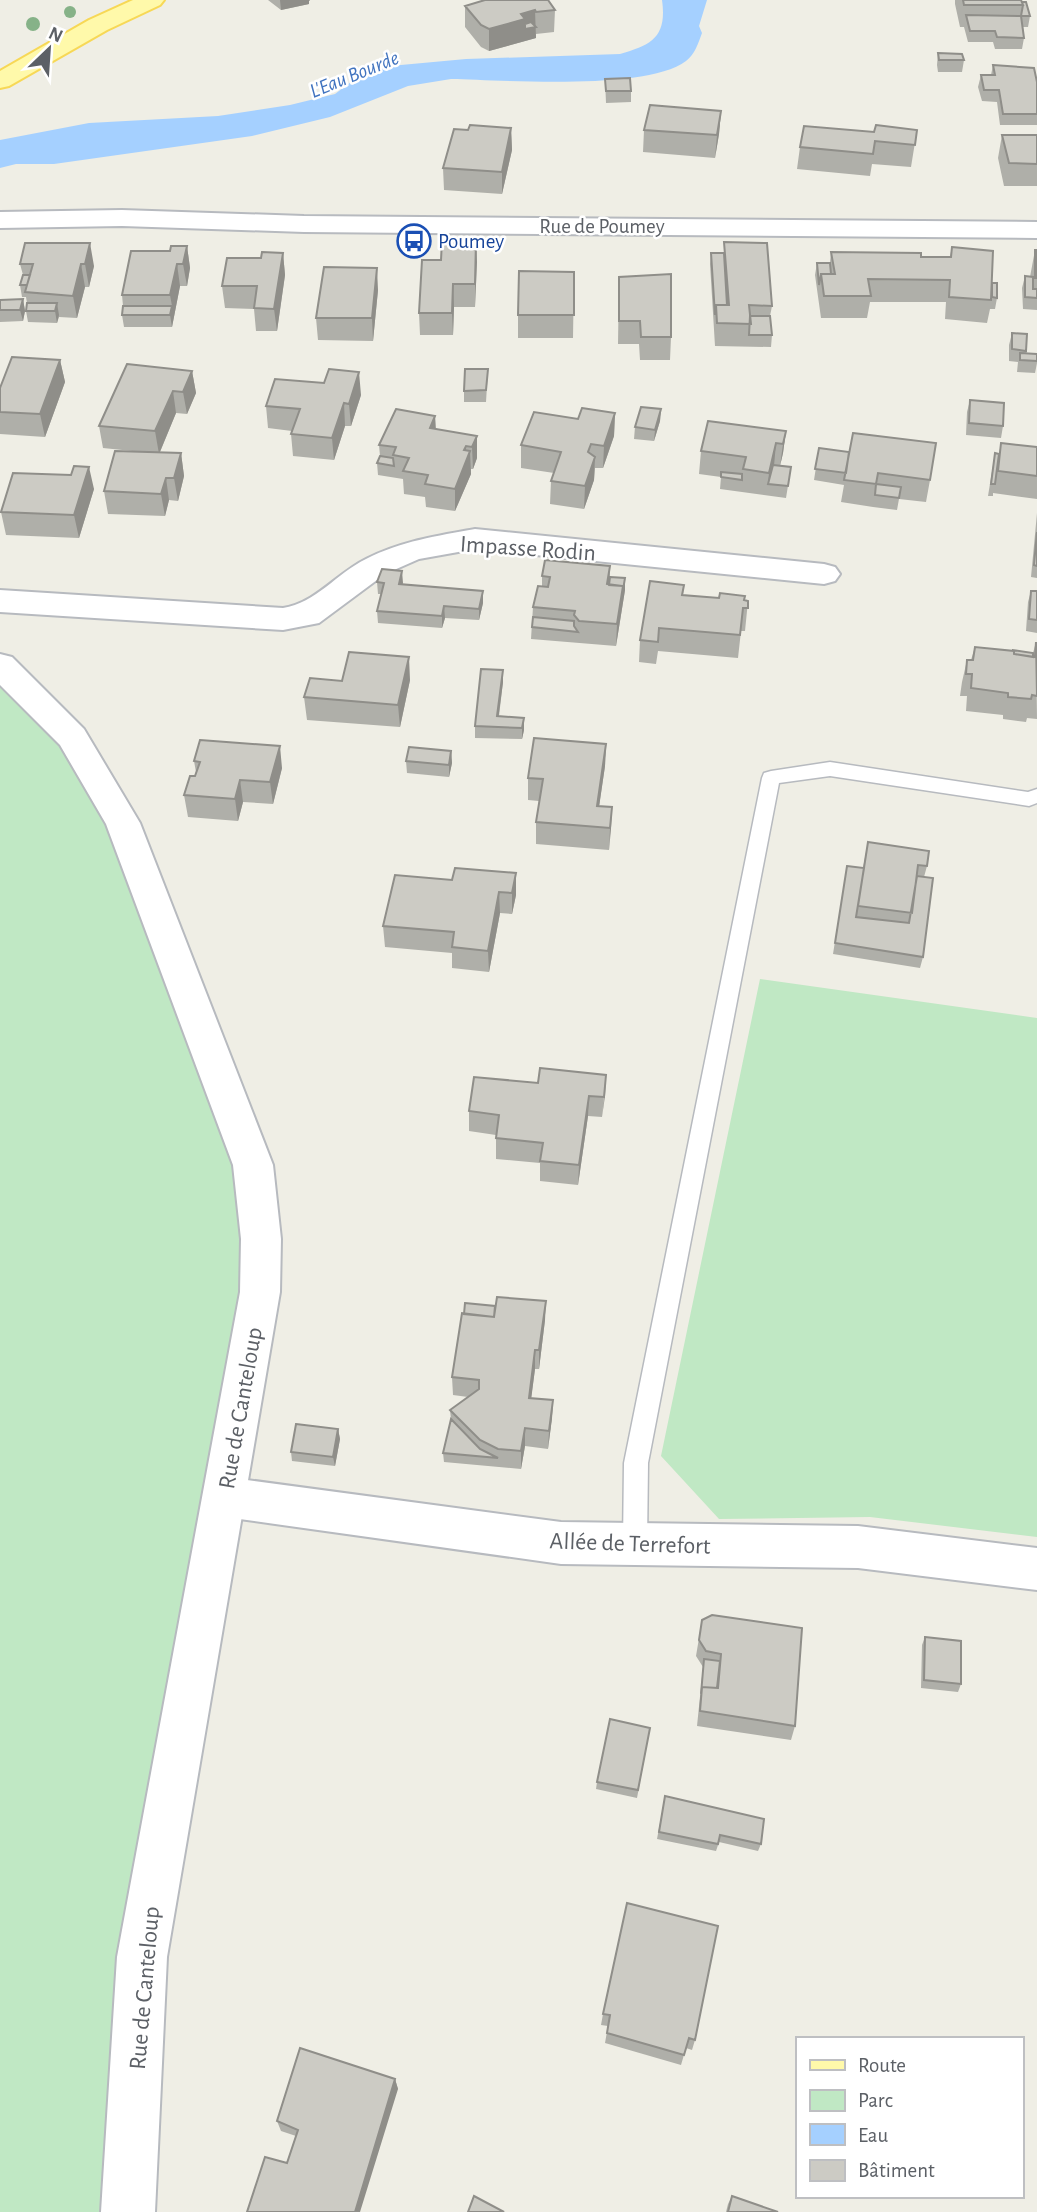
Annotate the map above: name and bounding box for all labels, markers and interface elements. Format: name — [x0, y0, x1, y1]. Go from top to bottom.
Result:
north arrow — [14, 14, 84, 84]
text: N — [46, 24, 66, 46]
water label: L'Eau Bourde — [307, 47, 402, 102]
street label: Rue de Poumey — [539, 216, 665, 237]
bus stop icon: Poumey — [395, 222, 433, 260]
place label: Poumey — [438, 231, 504, 252]
street label: Impasse Rodin — [459, 532, 597, 566]
street label: Rue de Canteloup — [215, 1325, 267, 1491]
street label: Allée de Terrefort — [549, 1529, 711, 1559]
street label: Rue de Canteloup — [126, 1905, 164, 2071]
legend — [796, 2037, 1023, 2198]
text: Route — [858, 2055, 906, 2076]
text: Parc — [858, 2090, 893, 2111]
text: Eau — [858, 2125, 888, 2146]
text: Bâtiment — [858, 2160, 935, 2181]

